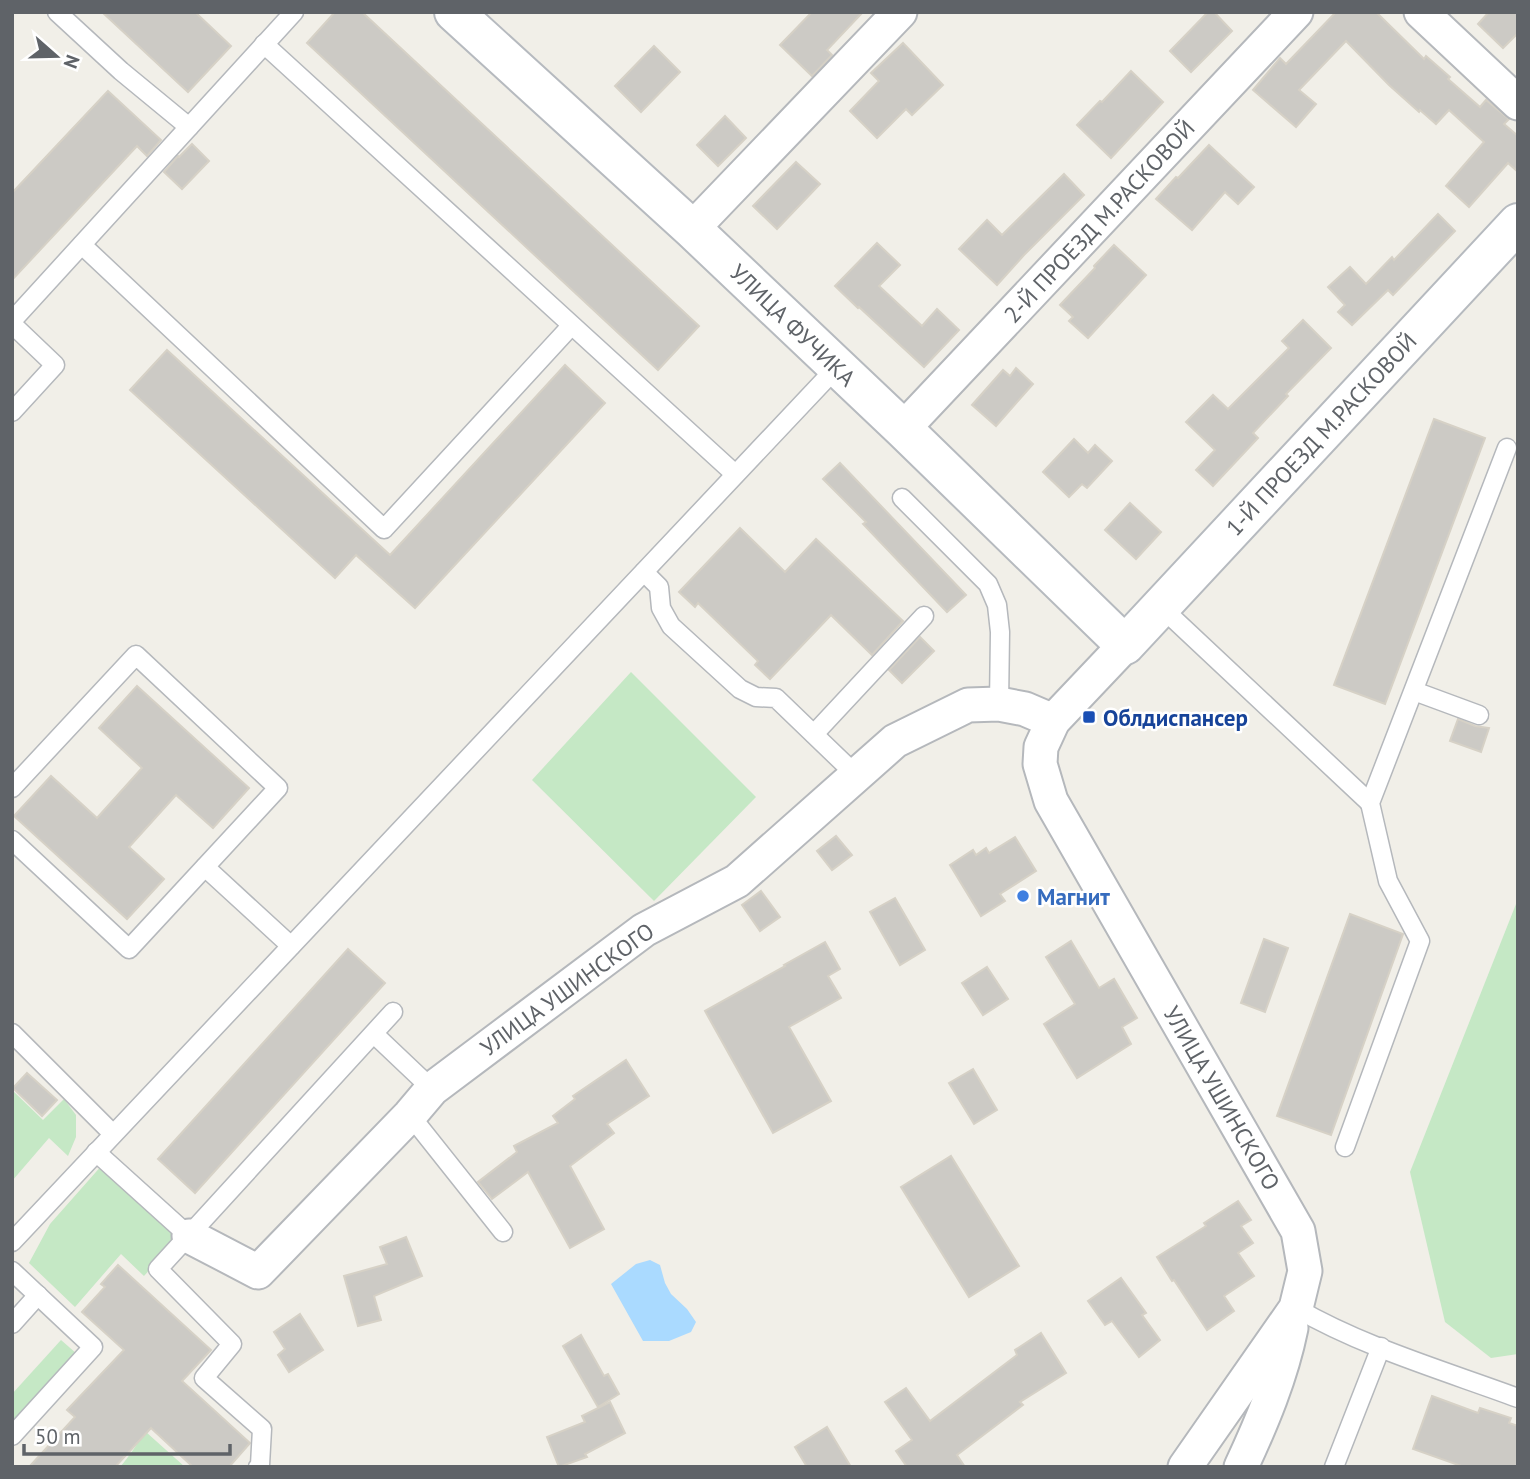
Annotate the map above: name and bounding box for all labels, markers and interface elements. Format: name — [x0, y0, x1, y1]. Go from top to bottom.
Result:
north arrow — [21, 21, 91, 91]
text: N — [59, 52, 85, 72]
street label: 2-Й ПРОЕЗД М.РАСКОВОЙ — [997, 113, 1201, 329]
street label: УЛИЦА ФУЧИКА — [724, 258, 862, 393]
street label: 1-Й ПРОЕЗД М.РАСКОВОЙ — [1219, 326, 1423, 542]
place label: Облдиспансер — [1103, 703, 1248, 732]
marker: Облдиспансер — [1081, 709, 1097, 725]
place label: Магнит — [1037, 882, 1110, 911]
marker: Магнит — [1015, 888, 1031, 904]
street label: УЛИЦА УШИНСКОГО — [474, 916, 660, 1062]
street label: УЛИЦА УШИНСКОГО — [1158, 1001, 1286, 1195]
scale bar — [24, 1412, 231, 1456]
text: 50 m — [35, 1423, 81, 1450]

